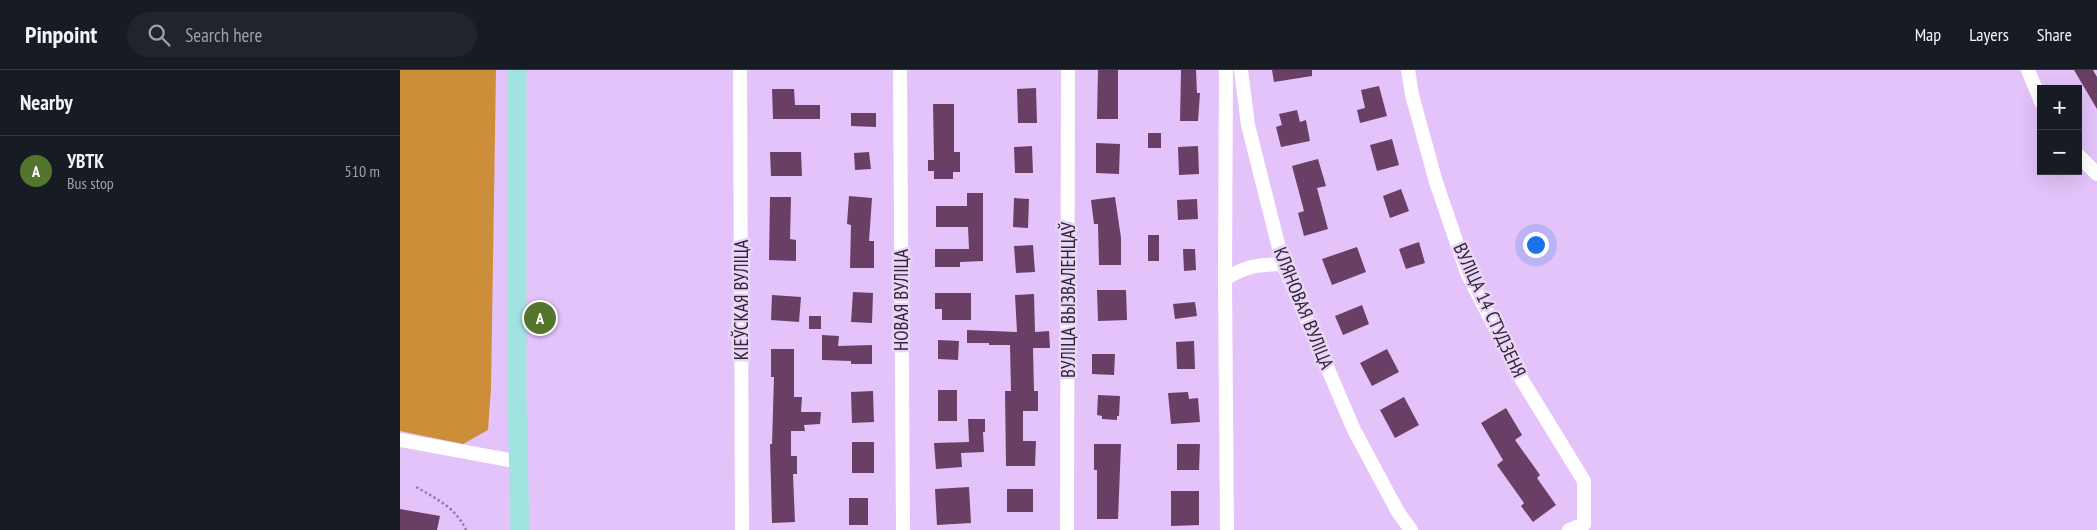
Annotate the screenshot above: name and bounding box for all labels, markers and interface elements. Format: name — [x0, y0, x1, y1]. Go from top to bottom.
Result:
search box — [127, 12, 477, 57]
text: Pinpoint — [25, 19, 97, 50]
icon: search — [145, 21, 173, 49]
text: Search here — [185, 23, 262, 47]
text: Map — [1915, 23, 1941, 46]
text: Layers — [1969, 23, 2009, 46]
text: Share — [2037, 23, 2072, 46]
map controls — [2037, 85, 2082, 175]
button: + — [2037, 85, 2082, 130]
text: Nearby — [20, 89, 73, 116]
button: − — [2037, 130, 2082, 175]
text: УВТК — [67, 149, 104, 173]
text: A — [32, 161, 40, 181]
text: 510 m — [345, 161, 380, 181]
text: Bus stop — [67, 173, 114, 193]
street label: ВУЛІЦА ВЫЗВАЛЕНЦАЎ — [1056, 221, 1080, 378]
your location — [1523, 232, 1549, 258]
street label: ВУЛІЦА 14 СТУДЗЕНЯ — [1448, 239, 1532, 381]
street label: КІЕЎСКАЯ ВУЛІЦА — [729, 240, 753, 360]
street label: КЛЯНОВАЯ ВУЛІЦА — [1269, 243, 1339, 373]
street label: НОВАЯ ВУЛІЦА — [889, 249, 913, 351]
pin: A — [524, 299, 556, 337]

